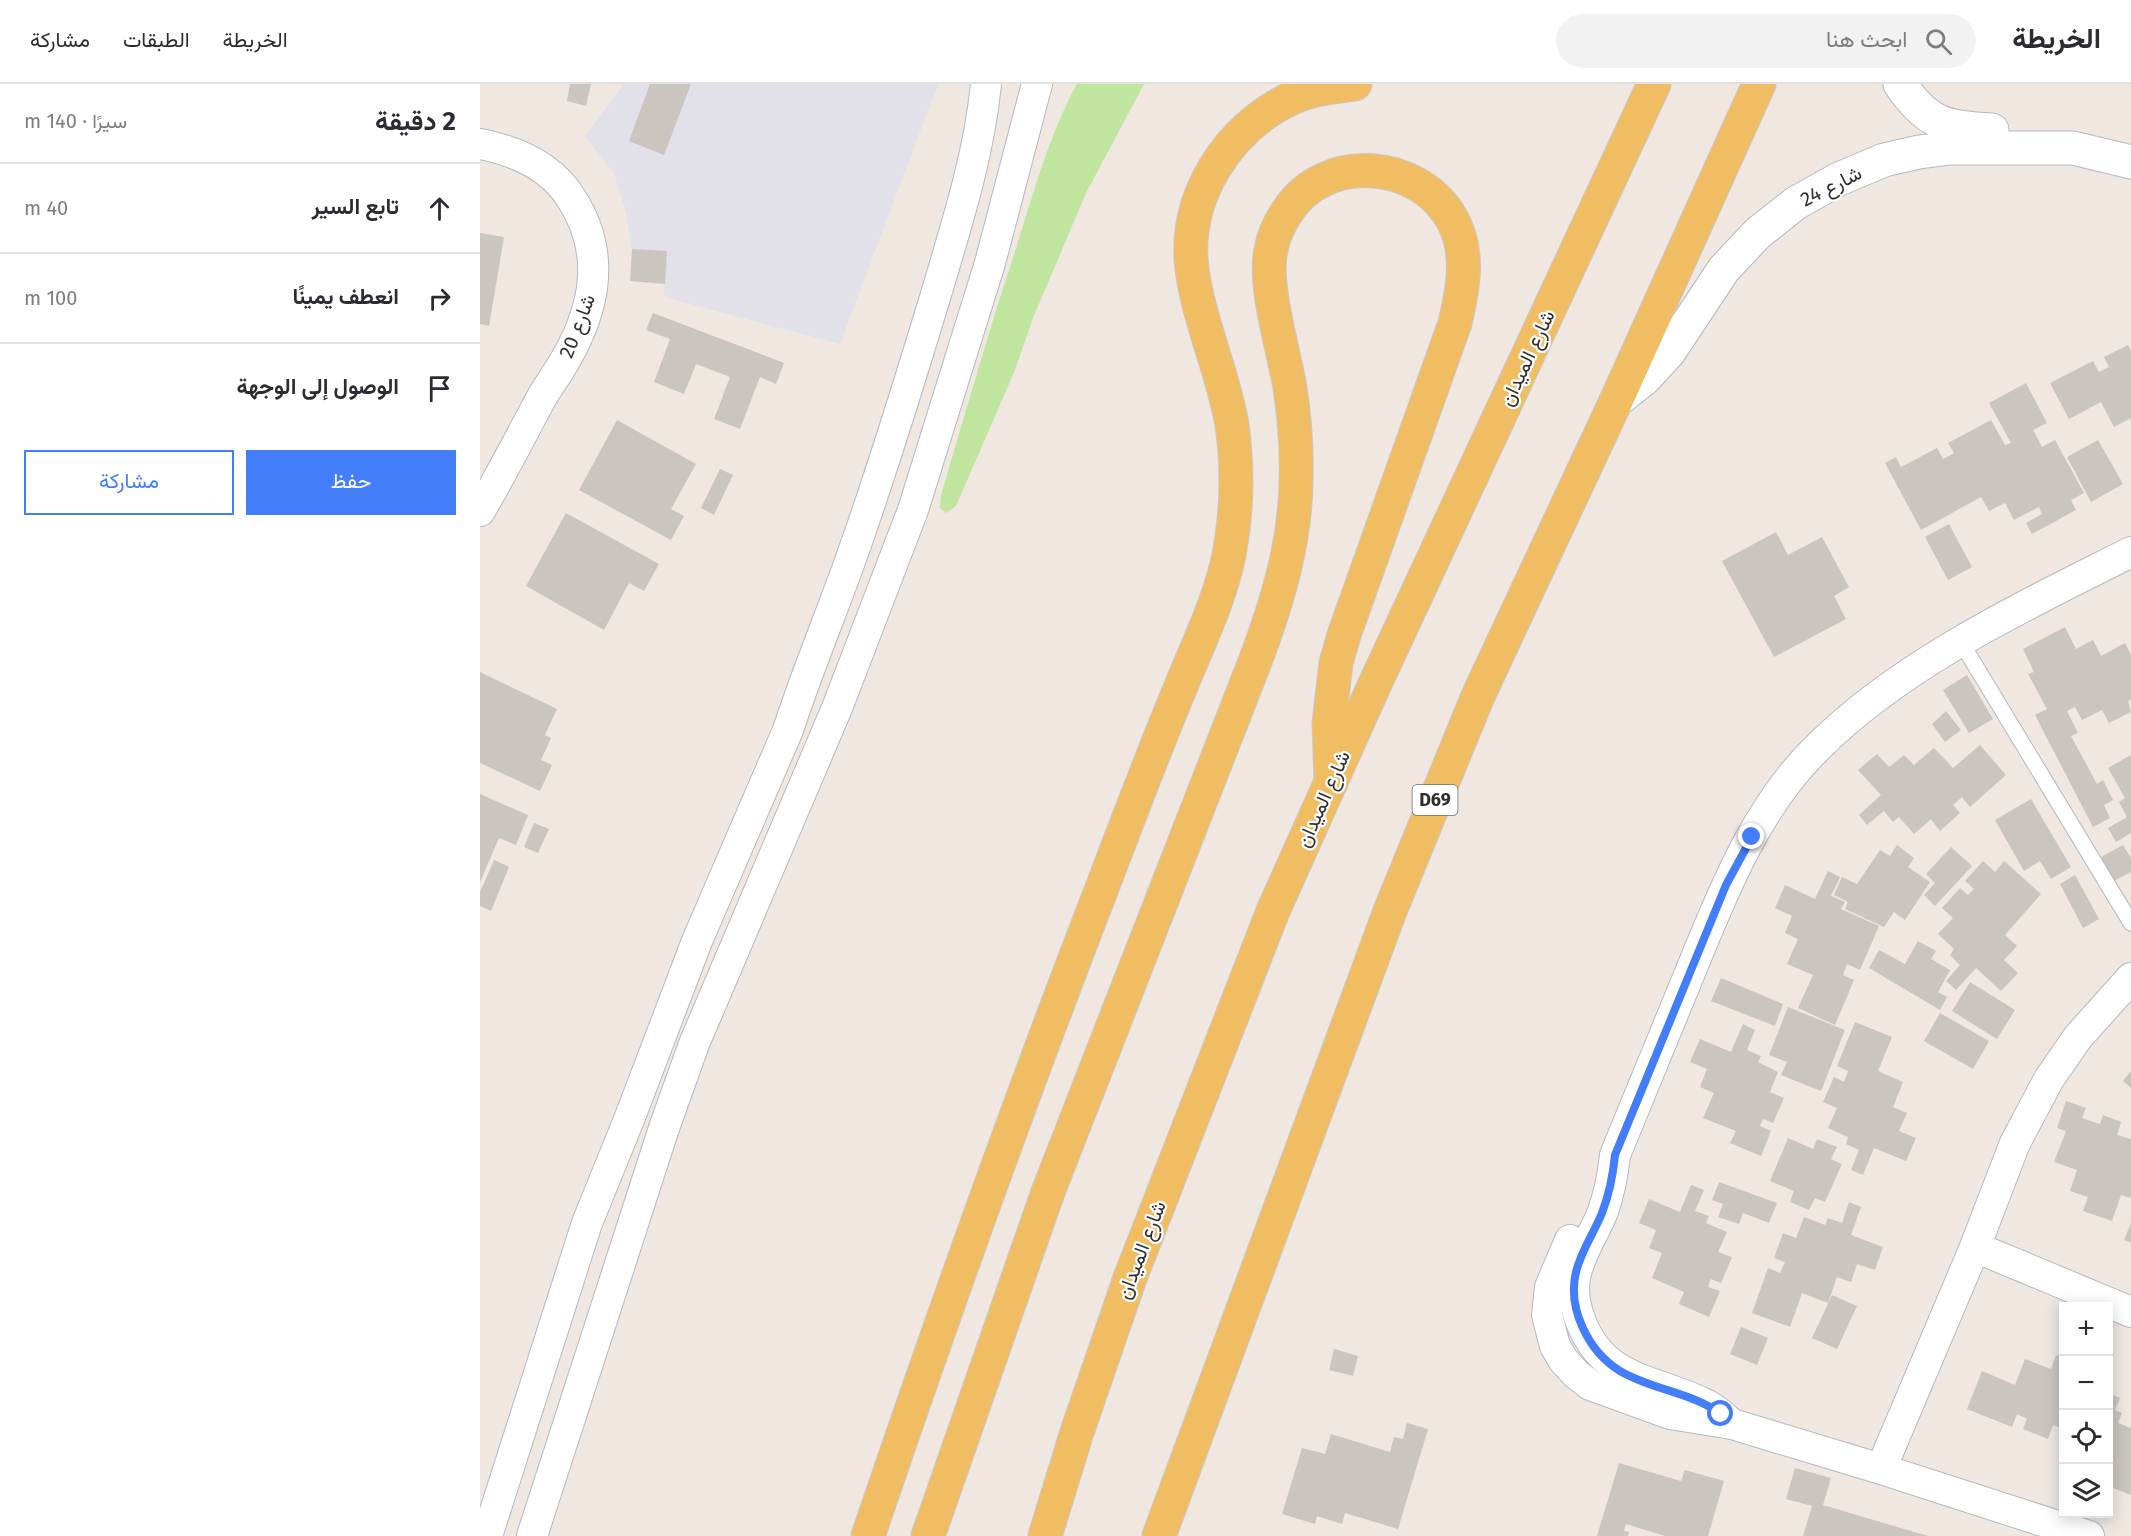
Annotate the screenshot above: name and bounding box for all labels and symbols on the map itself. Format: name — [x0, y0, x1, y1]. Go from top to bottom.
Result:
street label: شارع 24 — [1796, 160, 1867, 213]
street label: شارع 20 — [554, 291, 602, 362]
street label: شارع الميدان — [1494, 306, 1562, 411]
street label: شارع الميدان — [1291, 747, 1357, 852]
road number: D69 — [1412, 785, 1458, 815]
route end — [1738, 823, 1764, 849]
street label: شارع الميدان — [1111, 1197, 1173, 1303]
route start — [1707, 1400, 1733, 1426]

